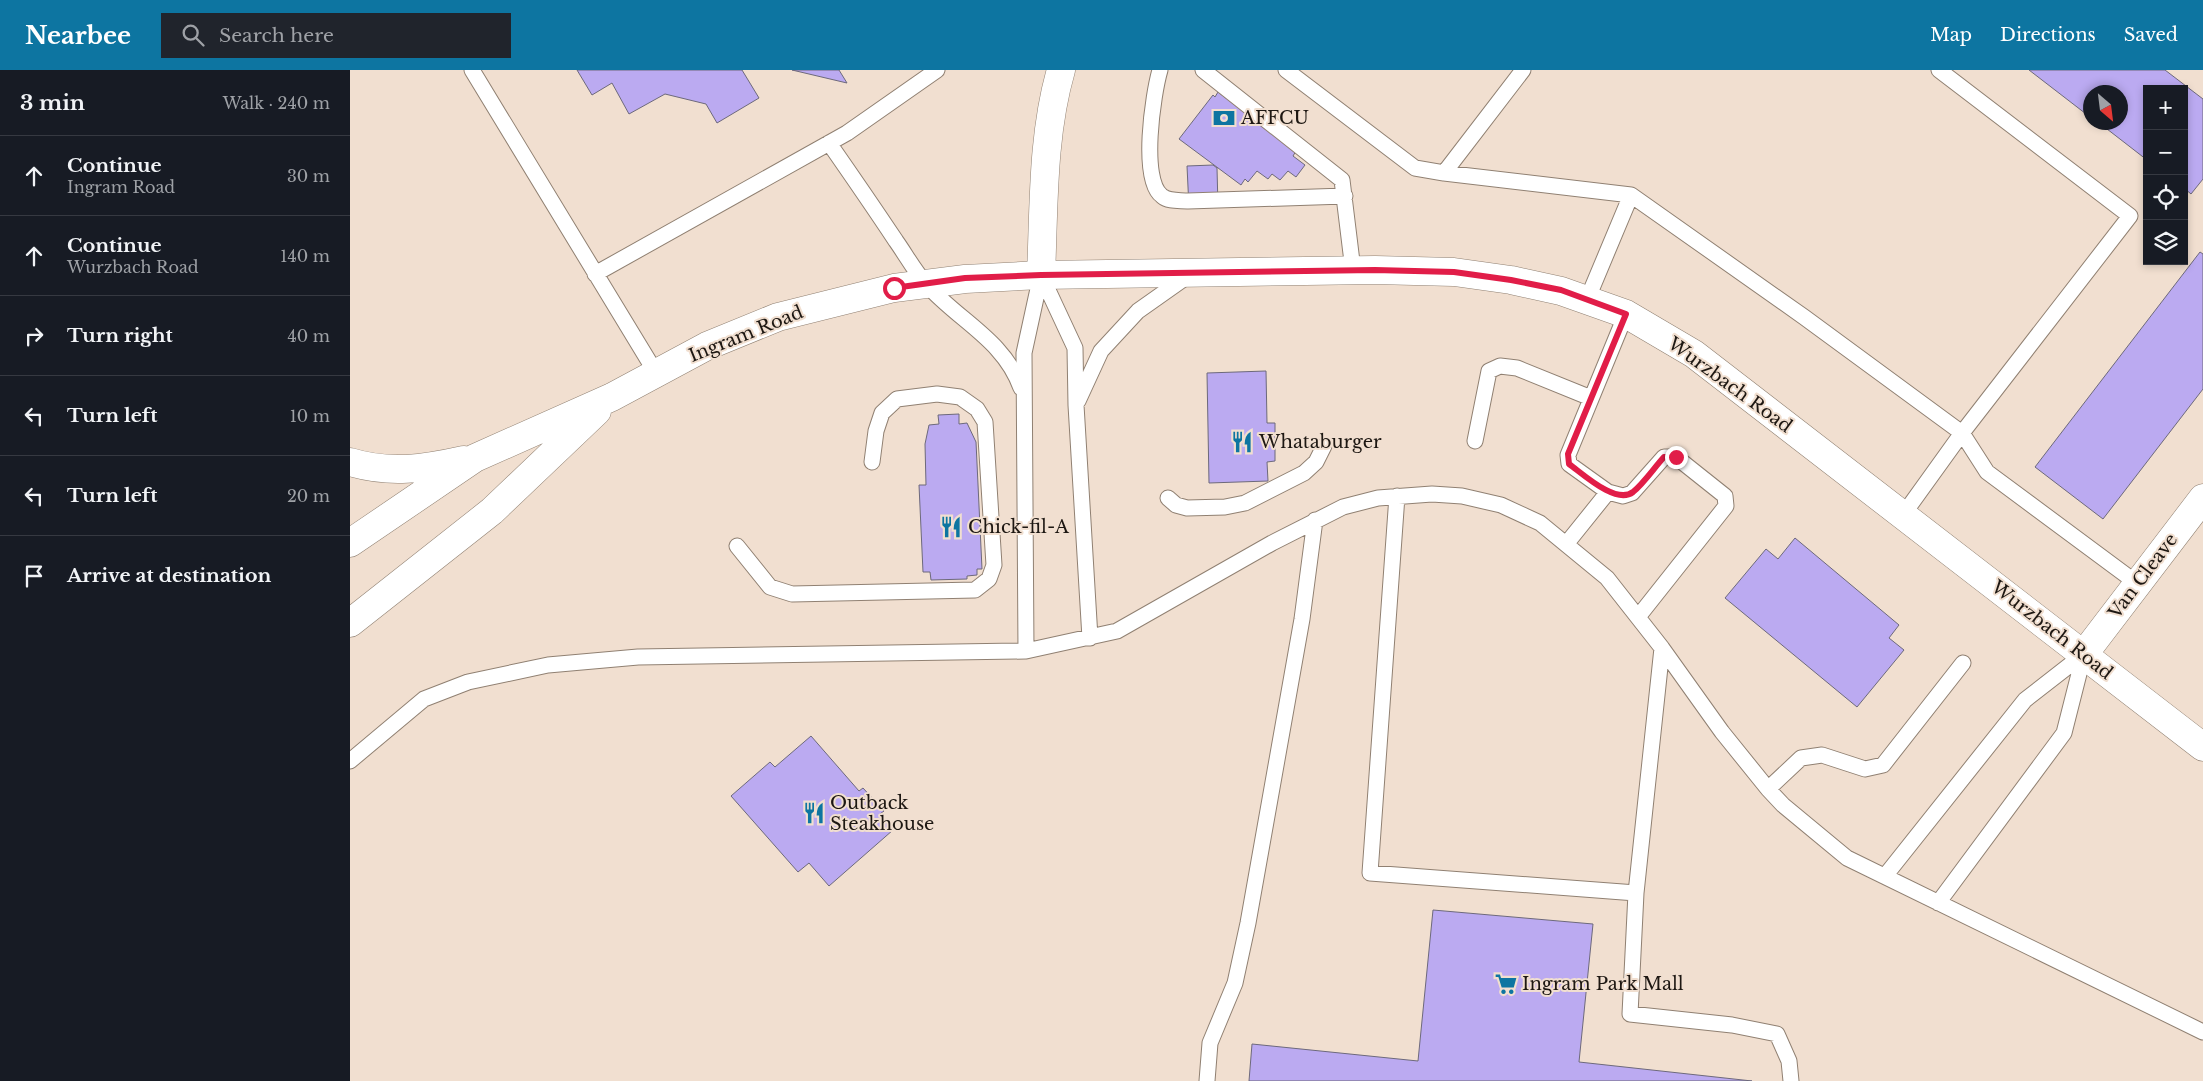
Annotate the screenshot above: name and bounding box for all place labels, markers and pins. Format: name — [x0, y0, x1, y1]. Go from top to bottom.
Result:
bank icon: AFFCU — [1211, 105, 1237, 131]
place label: AFFCU — [1240, 107, 1309, 129]
restaurant icon: Whataburger — [1229, 429, 1255, 455]
place label: Whataburger — [1258, 431, 1382, 453]
restaurant icon: Chick-fil-A — [938, 514, 964, 540]
place label: Chick-fil-A — [968, 516, 1070, 538]
place label: Outback Steakhouse — [830, 792, 934, 835]
restaurant icon: Outback Steakhouse — [801, 800, 827, 826]
supermarket icon: Ingram Park Mall — [1493, 971, 1519, 997]
place label: Ingram Park Mall — [1522, 973, 1684, 995]

